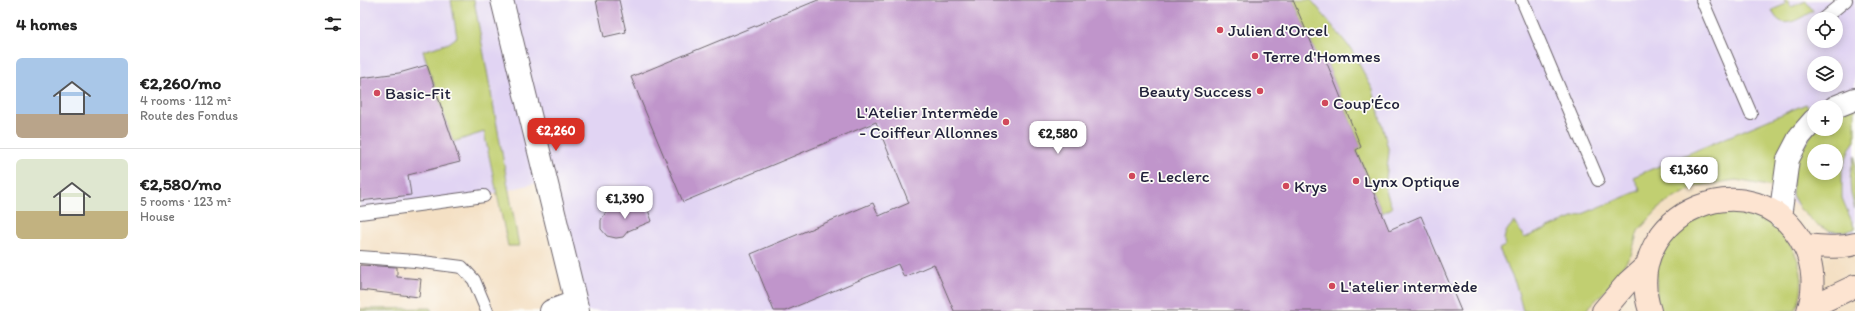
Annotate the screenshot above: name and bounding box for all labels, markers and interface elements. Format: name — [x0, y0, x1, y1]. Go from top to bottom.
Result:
map controls — [1807, 12, 1843, 180]
button: locate — [1807, 12, 1843, 48]
icon: filters — [322, 13, 344, 35]
text: 4 homes — [16, 14, 77, 34]
place label: Julien d'Orcel — [1228, 20, 1328, 40]
marker: Julien d'Orcel — [1215, 25, 1225, 35]
place label: Terre d'Hommes — [1263, 46, 1381, 66]
marker: Terre d'Hommes — [1250, 51, 1260, 61]
button: layers — [1807, 56, 1843, 92]
text: €2,260/mo — [140, 73, 221, 93]
icon: home — [48, 74, 96, 122]
place label: Beauty Success — [1139, 81, 1252, 101]
place label: Basic-Fit — [385, 83, 451, 103]
marker: Beauty Success — [1255, 86, 1265, 96]
marker: Basic-Fit — [372, 88, 382, 98]
text: 4 rooms · 112 m² — [140, 93, 231, 108]
place label: Coup'Éco — [1333, 93, 1400, 113]
marker: Coup'Éco — [1320, 98, 1330, 108]
button: + — [1807, 100, 1843, 136]
place label: L'Atelier Intermède - Coiffeur Allonnes — [856, 102, 998, 142]
text: Route des Fondus — [140, 108, 238, 123]
marker: L'Atelier Intermède - Coiffeur Allonnes — [1001, 117, 1011, 127]
pin: €2,260 — [523, 118, 589, 152]
pin: €2,580 — [1025, 121, 1091, 155]
text: €2,260 — [536, 123, 576, 138]
text: €2,580 — [1038, 126, 1078, 141]
button: − — [1807, 144, 1843, 180]
pin: €1,360 — [1656, 157, 1722, 191]
text: €1,360 — [1670, 162, 1708, 177]
place label: E. Leclerc — [1140, 166, 1210, 186]
marker: E. Leclerc — [1127, 171, 1137, 181]
place label: Lynx Optique — [1364, 171, 1460, 191]
text: €2,580/mo — [140, 174, 221, 194]
icon: home — [48, 175, 96, 223]
place label: Krys — [1294, 176, 1327, 196]
marker: Lynx Optique — [1351, 176, 1361, 186]
marker: Krys — [1281, 181, 1291, 191]
pin: €1,390 — [592, 186, 658, 220]
text: €1,390 — [606, 191, 644, 206]
text: 5 rooms · 123 m² — [140, 194, 231, 209]
text: House — [140, 209, 175, 224]
place label: L'atelier intermède — [1340, 276, 1478, 296]
marker: L'atelier intermède — [1327, 281, 1337, 291]

